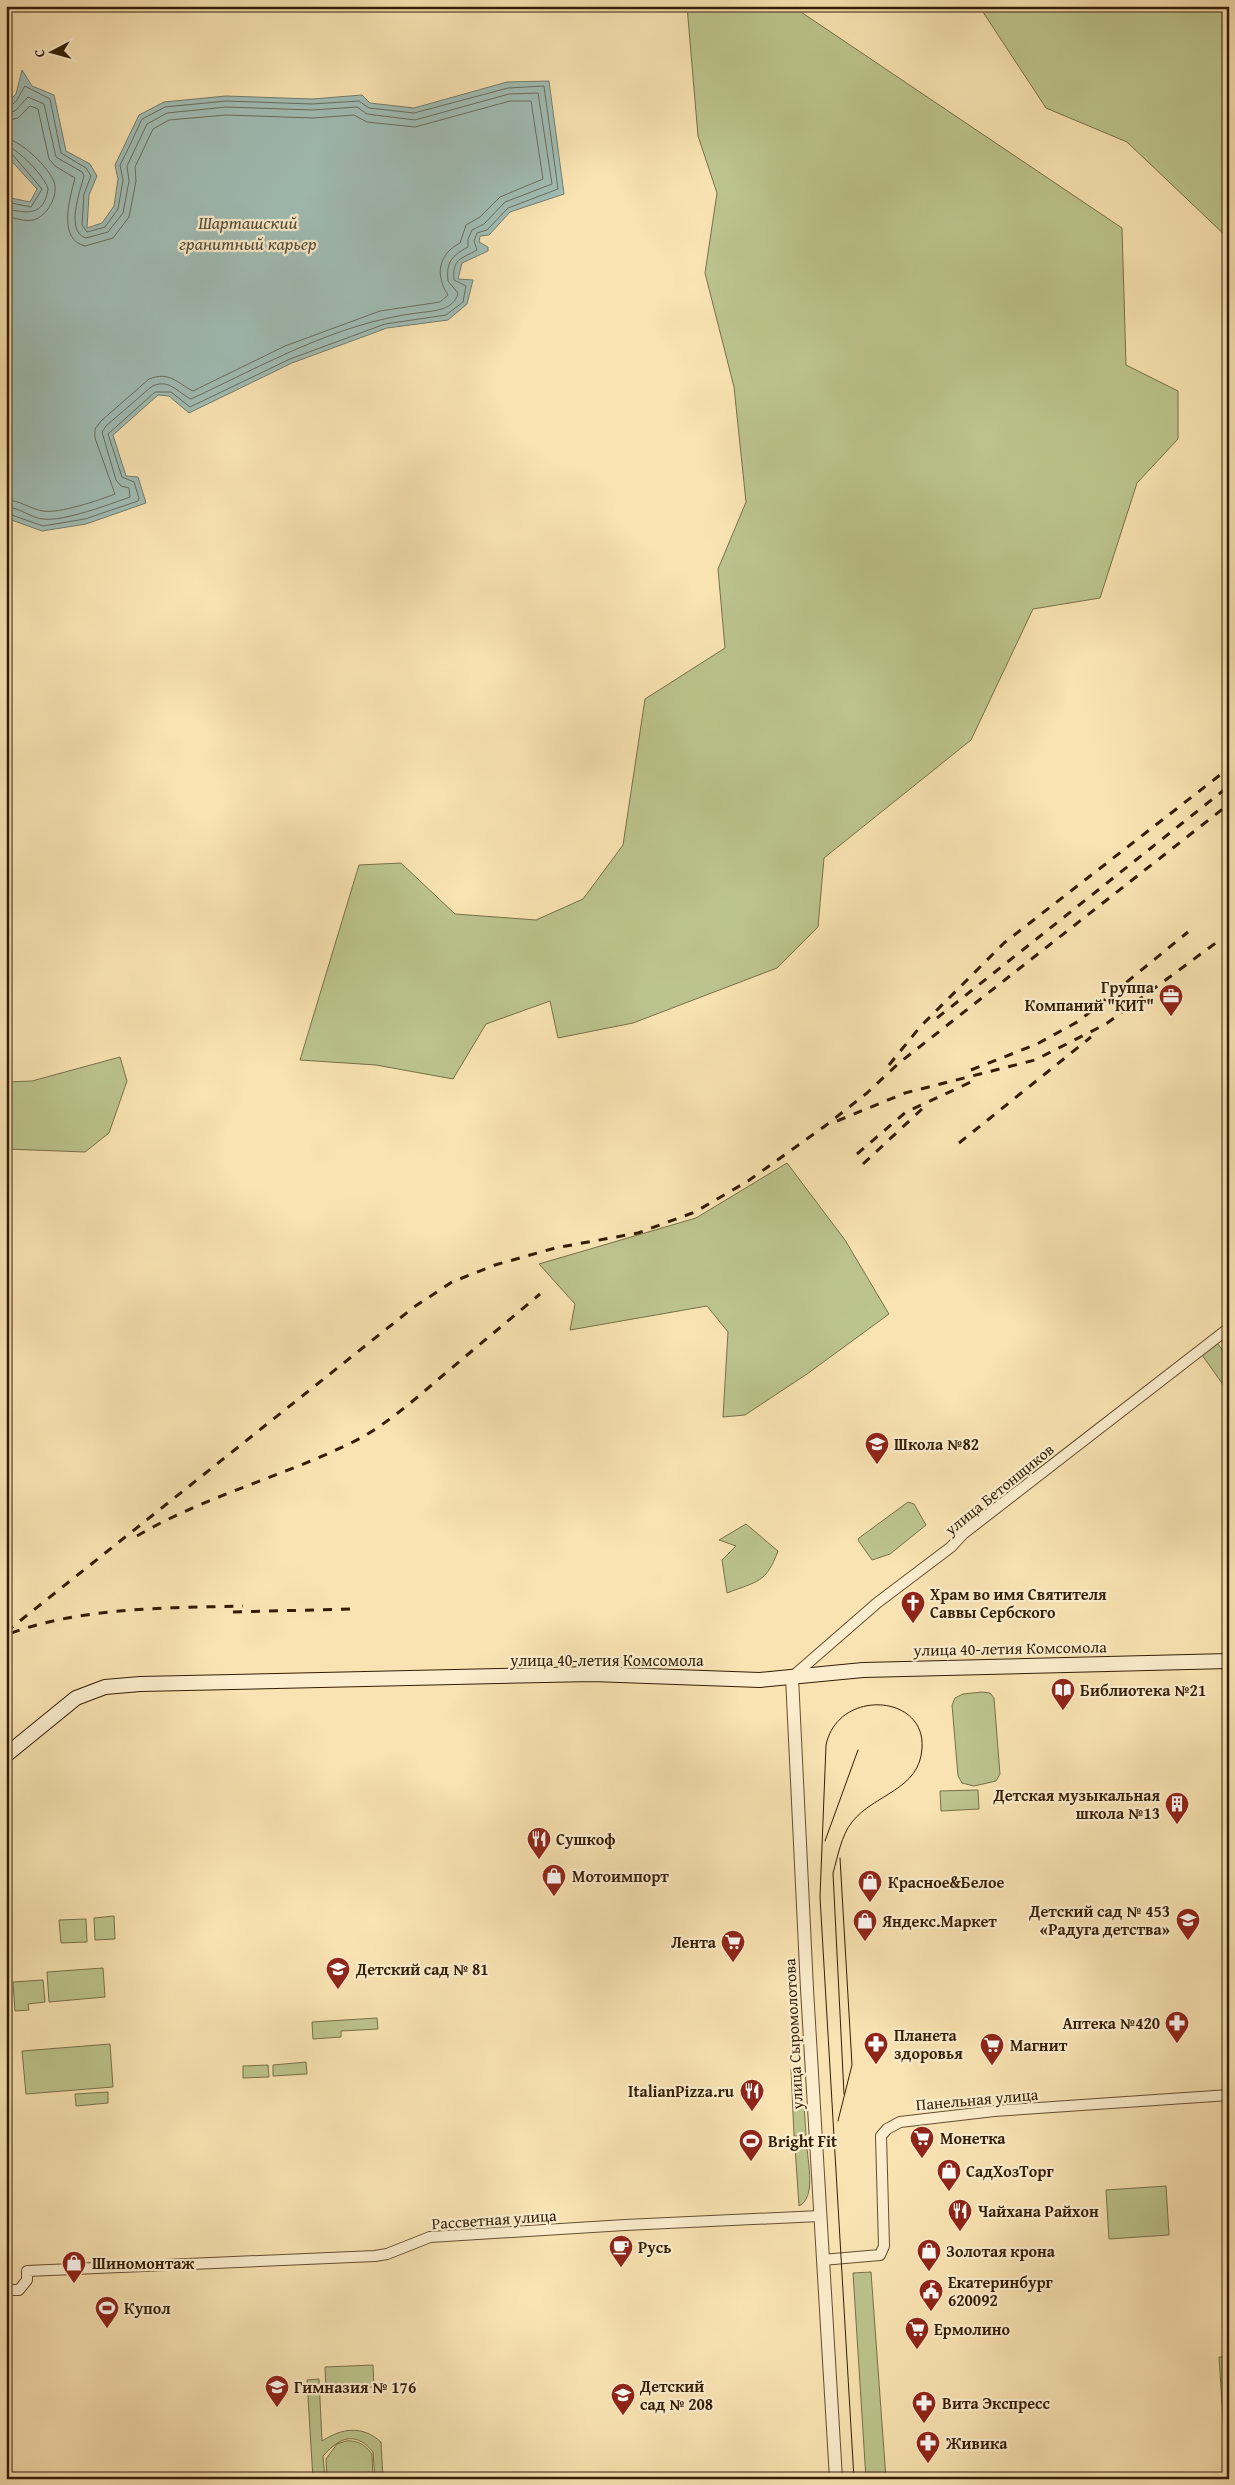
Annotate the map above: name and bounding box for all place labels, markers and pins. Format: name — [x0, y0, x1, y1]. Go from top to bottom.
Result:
place label: Группа Компаний "КИТ" — [1025, 975, 1155, 1017]
office icon: Группа Компаний "КИТ" — [1158, 983, 1184, 1017]
school or university icon: Школа №82 — [864, 1431, 890, 1465]
place label: Школа №82 — [894, 1432, 979, 1456]
place label: Храм во имя Святителя Саввы Сербского — [930, 1582, 1107, 1624]
church icon: Храм во имя Святителя Саввы Сербского — [900, 1590, 926, 1624]
library icon: Библиотека №21 — [1050, 1677, 1076, 1711]
place label: Библиотека №21 — [1080, 1678, 1206, 1702]
place label: Детская музыкальная школа №13 — [993, 1783, 1160, 1825]
building icon: Детская музыкальная школа №13 — [1164, 1791, 1190, 1825]
restaurant icon: Сушкоф — [526, 1826, 552, 1860]
place label: Сушкоф — [556, 1827, 616, 1851]
shop icon: Мотоимпорт — [541, 1863, 567, 1897]
place label: Мотоимпорт — [572, 1864, 669, 1888]
shop icon: Красное&Белое — [857, 1869, 883, 1903]
place label: Красное&Белое — [888, 1870, 1004, 1894]
place label: Детский сад № 453 «Радуга детства» — [1028, 1899, 1170, 1941]
school or university icon: Детский сад № 453 «Радуга детства» — [1175, 1907, 1201, 1941]
shop icon: Яндекс.Маркет — [852, 1908, 878, 1942]
place label: Яндекс.Маркет — [881, 1909, 997, 1933]
supermarket icon: Лента — [720, 1929, 746, 1963]
place label: Лента — [671, 1930, 717, 1954]
school or university icon: Детский сад № 81 — [325, 1956, 351, 1990]
place label: Детский сад № 81 — [355, 1957, 488, 1981]
pharmacy icon: Аптека №420 — [1164, 2010, 1190, 2044]
place label: Аптека №420 — [1062, 2011, 1160, 2035]
place label: Планета здоровья — [894, 2023, 963, 2065]
pharmacy icon: Планета здоровья — [863, 2031, 889, 2065]
supermarket icon: Магнит — [979, 2032, 1005, 2066]
place label: Магнит — [1010, 2033, 1068, 2057]
restaurant icon: ItalianPizza.ru — [739, 2078, 765, 2112]
place label: ItalianPizza.ru — [628, 2079, 735, 2103]
supermarket icon: Монетка — [909, 2125, 935, 2159]
place label: Монетка — [940, 2126, 1006, 2150]
sports icon: Bright Fit — [738, 2128, 764, 2162]
place label: Bright Fit — [768, 2129, 837, 2153]
shop icon: СадХозТорг — [936, 2158, 962, 2192]
place label: СадХозТорг — [966, 2159, 1054, 2183]
restaurant icon: Чайхана Райхон — [947, 2198, 973, 2232]
place label: Чайхана Райхон — [978, 2199, 1099, 2223]
cafe icon: Русь — [608, 2234, 634, 2268]
place label: Русь — [638, 2235, 671, 2259]
shop icon: Золотая крона — [916, 2238, 942, 2272]
place label: Золотая крона — [946, 2239, 1056, 2263]
shop icon: Шиномонтаж — [61, 2250, 87, 2284]
place label: Шиномонтаж — [92, 2251, 194, 2275]
place label: Екатеринбург 620092 — [948, 2270, 1054, 2312]
public building icon: Екатеринбург 620092 — [918, 2278, 944, 2312]
sports icon: Купол — [94, 2295, 120, 2329]
place label: Купол — [124, 2296, 171, 2320]
supermarket icon: Ермолино — [904, 2316, 930, 2350]
place label: Ермолино — [934, 2317, 1010, 2341]
school or university icon: Гимназия № 176 — [264, 2374, 290, 2408]
place label: Детский сад № 208 — [639, 2374, 713, 2416]
place label: Гимназия № 176 — [294, 2375, 416, 2399]
school or university icon: Детский сад № 208 — [610, 2382, 636, 2416]
pharmacy icon: Вита Экспресс — [911, 2390, 937, 2424]
place label: Вита Экспресс — [942, 2391, 1050, 2415]
pharmacy icon: Живика — [915, 2430, 941, 2464]
place label: Живика — [945, 2431, 1008, 2455]

